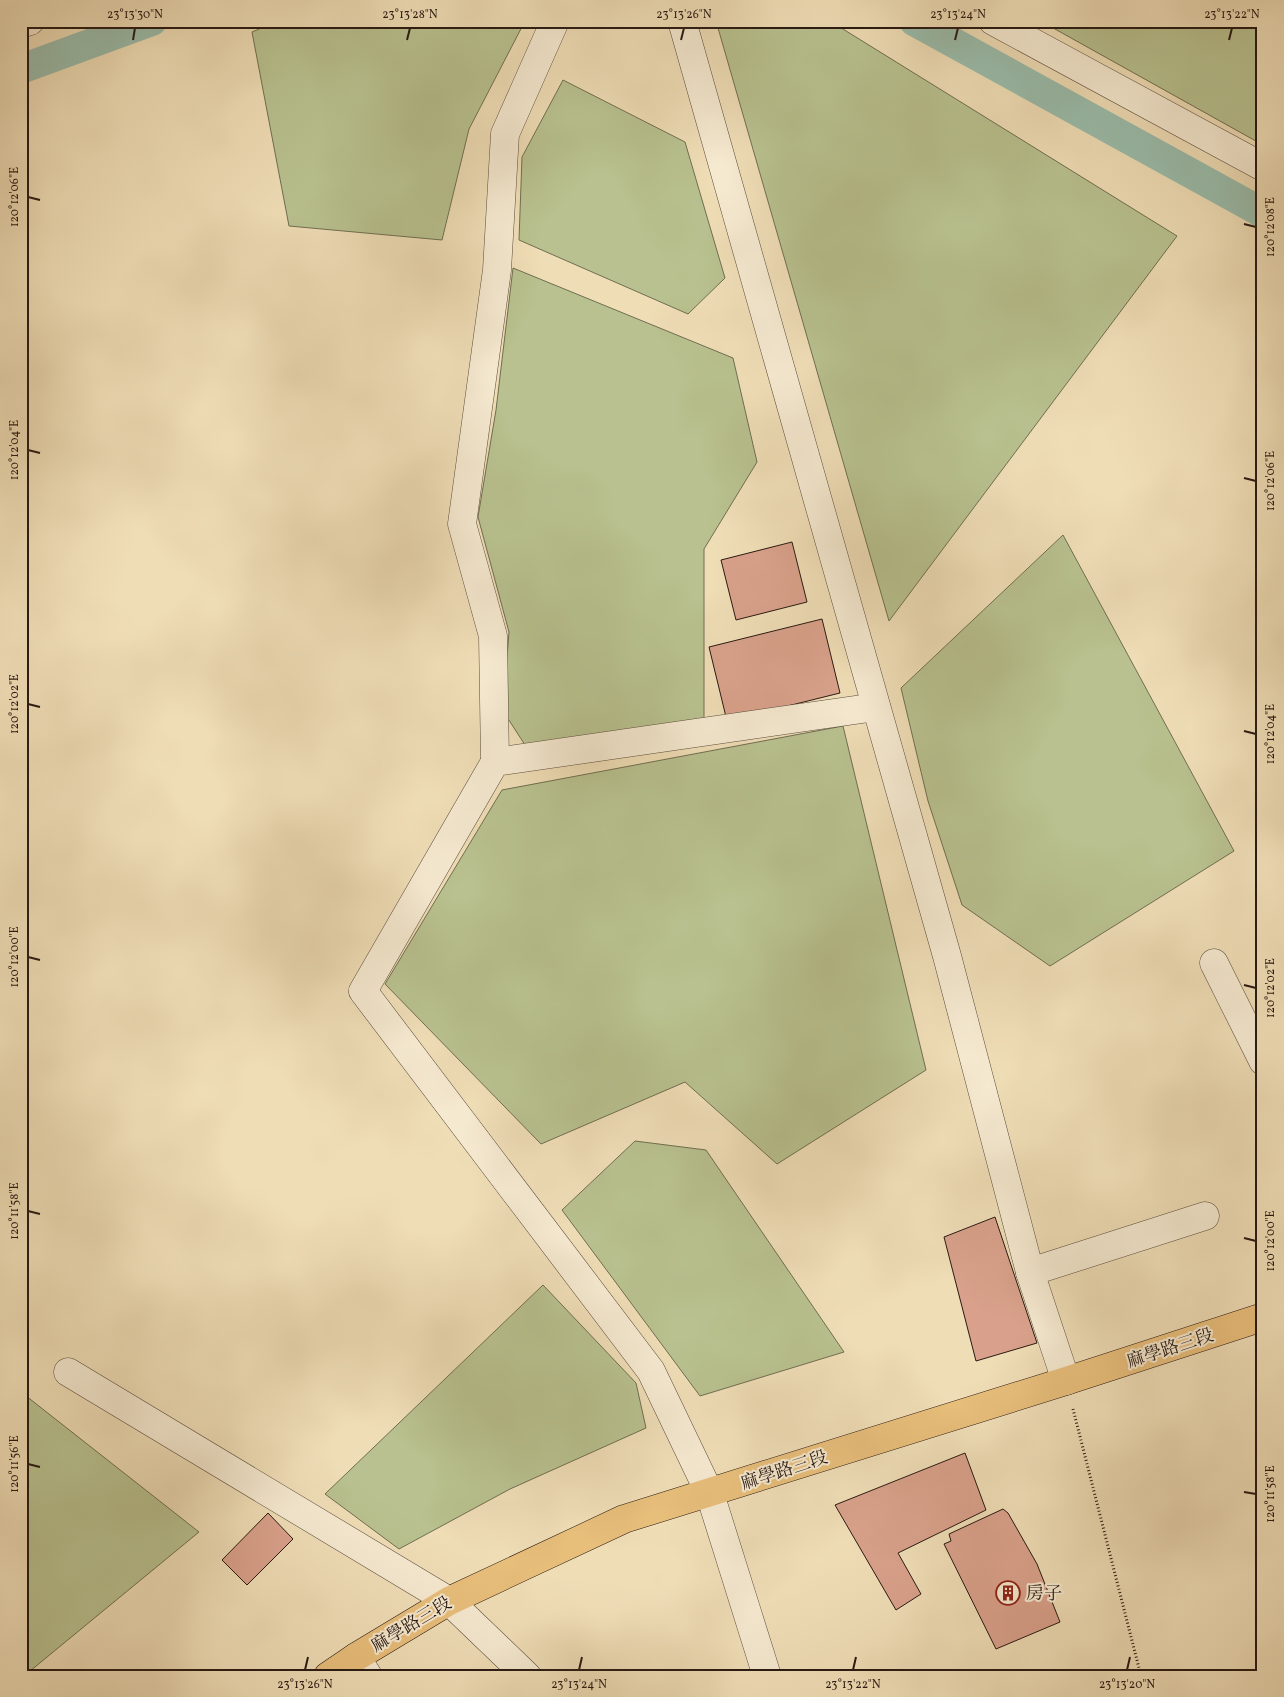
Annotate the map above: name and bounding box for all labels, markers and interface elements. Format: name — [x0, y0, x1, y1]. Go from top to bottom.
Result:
text: 23°13'30"N — [107, 7, 163, 23]
text: 23°13'28"N — [382, 7, 438, 23]
text: 23°13'26"N — [656, 7, 712, 23]
text: 23°13'24"N — [930, 7, 986, 23]
text: 23°13'22"N — [1204, 7, 1260, 23]
text: 120°12'06"E — [7, 167, 23, 227]
text: 120°12'08"E — [1263, 197, 1279, 257]
text: 120°12'04"E — [7, 420, 23, 480]
text: 120°12'06"E — [1263, 451, 1279, 511]
text: 120°12'02"E — [7, 674, 23, 734]
text: 120°12'04"E — [1263, 704, 1279, 764]
text: 120°12'00"E — [7, 926, 23, 988]
text: 120°12'02"E — [1263, 958, 1279, 1018]
text: 120°11'58"E — [7, 1182, 23, 1240]
text: 120°12'00"E — [1263, 1210, 1279, 1272]
street label: 麻學路三段 — [1124, 1324, 1217, 1375]
text: 120°11'56"E — [7, 1435, 23, 1493]
street label: 麻學路三段 — [738, 1446, 831, 1497]
text: 120°11'58"E — [1263, 1465, 1279, 1523]
building icon: 房子 — [995, 1580, 1021, 1606]
place label: 房子 — [1026, 1582, 1062, 1607]
street label: 麻學路三段 — [367, 1591, 457, 1659]
text: 23°13'26"N — [277, 1677, 333, 1693]
text: 23°13'24"N — [551, 1677, 607, 1693]
text: 23°13'22"N — [825, 1677, 881, 1693]
text: 23°13'20"N — [1099, 1677, 1155, 1693]

